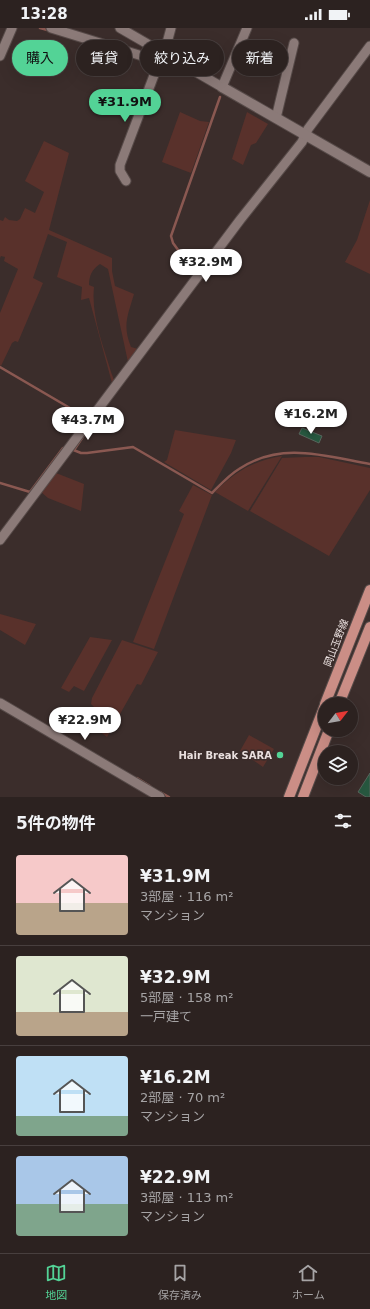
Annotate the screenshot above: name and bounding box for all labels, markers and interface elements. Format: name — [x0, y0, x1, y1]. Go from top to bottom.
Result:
text: 13:28 — [20, 5, 68, 23]
chip: 購入 — [12, 40, 68, 76]
chip: 賃貸 — [76, 40, 132, 76]
chip: 絞り込み — [140, 40, 224, 76]
chip: 新着 — [232, 40, 288, 76]
pin: ¥31.9M — [92, 89, 158, 123]
text: ¥31.9M — [98, 94, 152, 109]
pin: ¥32.9M — [173, 249, 239, 283]
text: ¥32.9M — [179, 254, 233, 269]
pin: ¥16.2M — [278, 401, 344, 435]
text: ¥16.2M — [284, 406, 338, 421]
pin: ¥43.7M — [55, 407, 121, 441]
text: ¥43.7M — [61, 412, 115, 427]
street label: 岡山玉野線 — [322, 618, 350, 668]
north arrow — [318, 697, 358, 737]
map controls — [318, 697, 358, 785]
pin: ¥22.9M — [52, 707, 118, 741]
text: ¥22.9M — [58, 712, 112, 727]
button: layers — [318, 745, 358, 785]
place label: Hair Break SARA — [178, 750, 272, 761]
marker: Hair Break SARA — [275, 750, 285, 760]
icon: filters — [332, 810, 354, 832]
text: 5件の物件 — [16, 813, 96, 833]
text: ¥31.9M — [140, 866, 211, 886]
icon: home — [48, 871, 96, 919]
text: 3部屋 · 116 m² — [140, 889, 234, 904]
text: マンション — [140, 908, 205, 923]
text: ¥32.9M — [140, 967, 211, 987]
icon: home — [48, 972, 96, 1020]
text: 5部屋 · 158 m² — [140, 990, 234, 1005]
text: 一戸建て — [140, 1009, 192, 1024]
text: ¥16.2M — [140, 1067, 211, 1087]
icon: home — [48, 1072, 96, 1120]
text: 2部屋 · 70 m² — [140, 1090, 225, 1105]
text: マンション — [140, 1109, 205, 1124]
text: ¥22.9M — [140, 1167, 211, 1187]
icon: home — [48, 1172, 96, 1220]
text: 3部屋 · 113 m² — [140, 1190, 234, 1205]
text: マンション — [140, 1209, 205, 1224]
tab: 地図 — [45, 1262, 67, 1302]
tab: 保存済み — [158, 1262, 202, 1302]
tab: ホーム — [292, 1262, 325, 1302]

